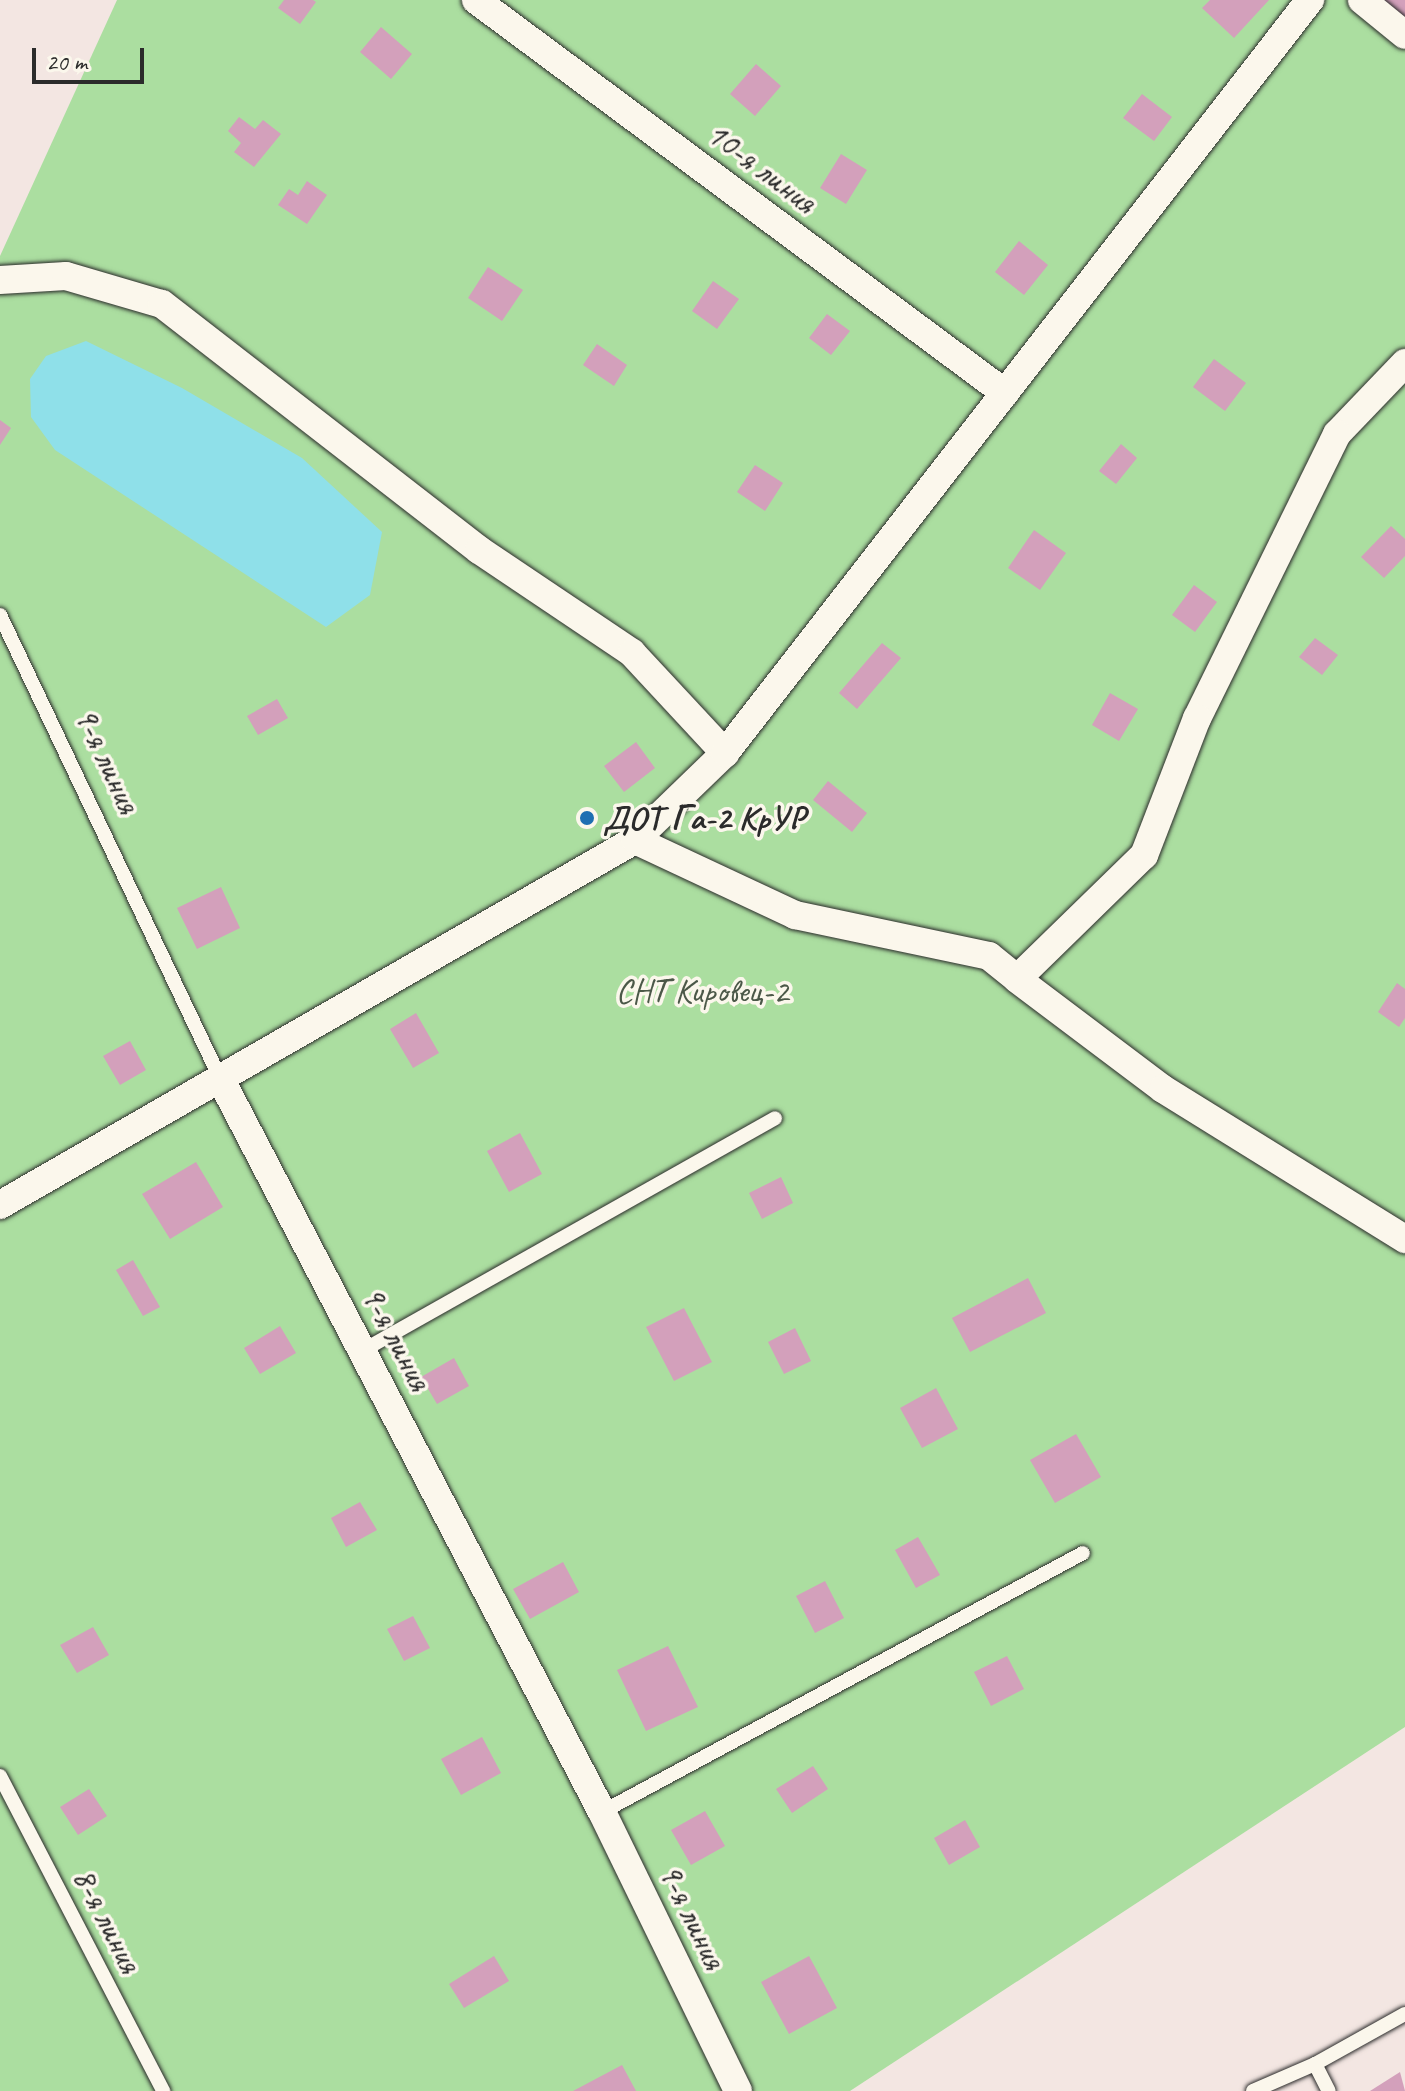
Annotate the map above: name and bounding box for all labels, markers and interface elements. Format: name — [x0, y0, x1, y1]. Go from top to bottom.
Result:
scale bar — [36, 32, 148, 82]
text: 20 m — [46, 47, 87, 77]
street label: 10-я линия — [699, 112, 825, 222]
street label: 9-я линия — [66, 701, 150, 819]
place label: ДОТ Га-2 КрУР — [603, 798, 796, 838]
marker: ДОТ Га-2 КрУР — [578, 809, 596, 827]
park label: СНТ Кировец-2 — [616, 971, 788, 1011]
street label: 9-я линия — [353, 1279, 441, 1397]
street label: 9-я линия — [650, 1857, 736, 1975]
street label: 8-я линия — [64, 1861, 152, 1979]

